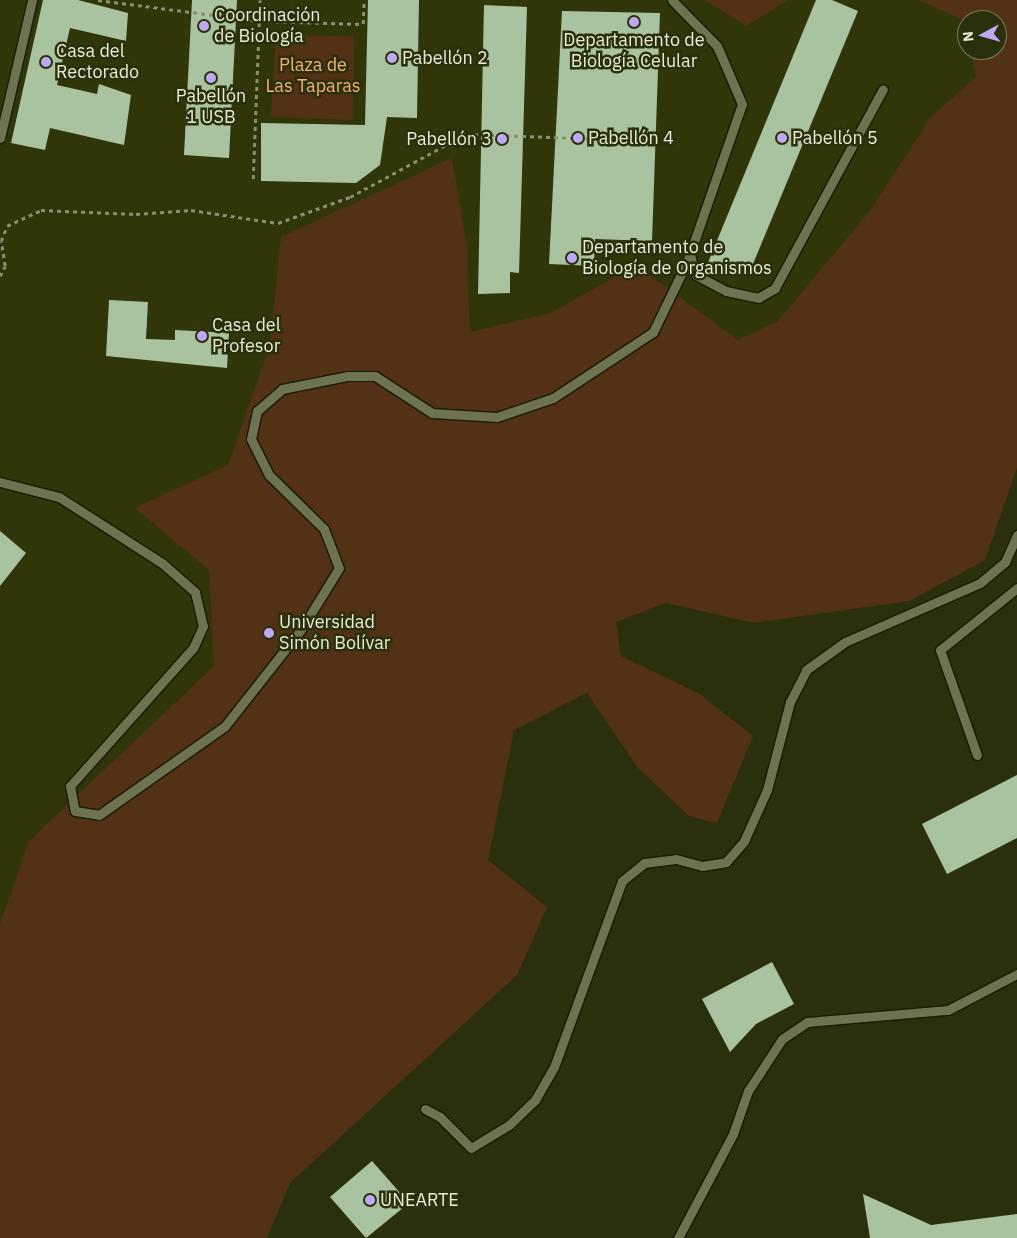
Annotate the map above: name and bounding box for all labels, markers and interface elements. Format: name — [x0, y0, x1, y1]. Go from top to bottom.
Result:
place label: Coordinación de Biología — [214, 5, 320, 48]
north arrow — [957, 10, 1007, 60]
marker: Departamento de Biología Celular — [628, 16, 640, 28]
marker: Coordinación de Biología — [198, 20, 210, 32]
place label: Departamento de Biología Celular — [563, 30, 705, 72]
text: N — [959, 30, 978, 42]
place label: Casa del Rectorado — [56, 41, 139, 84]
place label: Pabellón 2 — [402, 47, 488, 69]
marker: Pabellón 2 — [386, 52, 398, 64]
park label: Plaza de Las Taparas — [265, 55, 361, 98]
marker: Casa del Rectorado — [40, 56, 52, 68]
marker: Pabellón 1 USB — [205, 72, 217, 84]
place label: Pabellón 1 USB — [176, 86, 246, 128]
place label: Pabellón 4 — [588, 127, 674, 149]
place label: Pabellón 5 — [792, 127, 878, 149]
place label: Pabellón 3 — [406, 128, 492, 150]
marker: Pabellón 4 — [572, 132, 584, 144]
marker: Pabellón 5 — [776, 132, 788, 144]
marker: Pabellón 3 — [496, 133, 508, 145]
place label: Departamento de Biología de Organismos — [582, 237, 772, 280]
marker: Departamento de Biología de Organismos — [566, 252, 578, 264]
place label: Casa del Profesor — [212, 315, 281, 358]
marker: Casa del Profesor — [196, 330, 208, 342]
place label: Universidad Simón Bolívar — [279, 612, 390, 654]
marker: Universidad Simón Bolívar — [263, 627, 275, 639]
place label: UNEARTE — [380, 1189, 459, 1211]
marker: UNEARTE — [364, 1194, 376, 1206]

